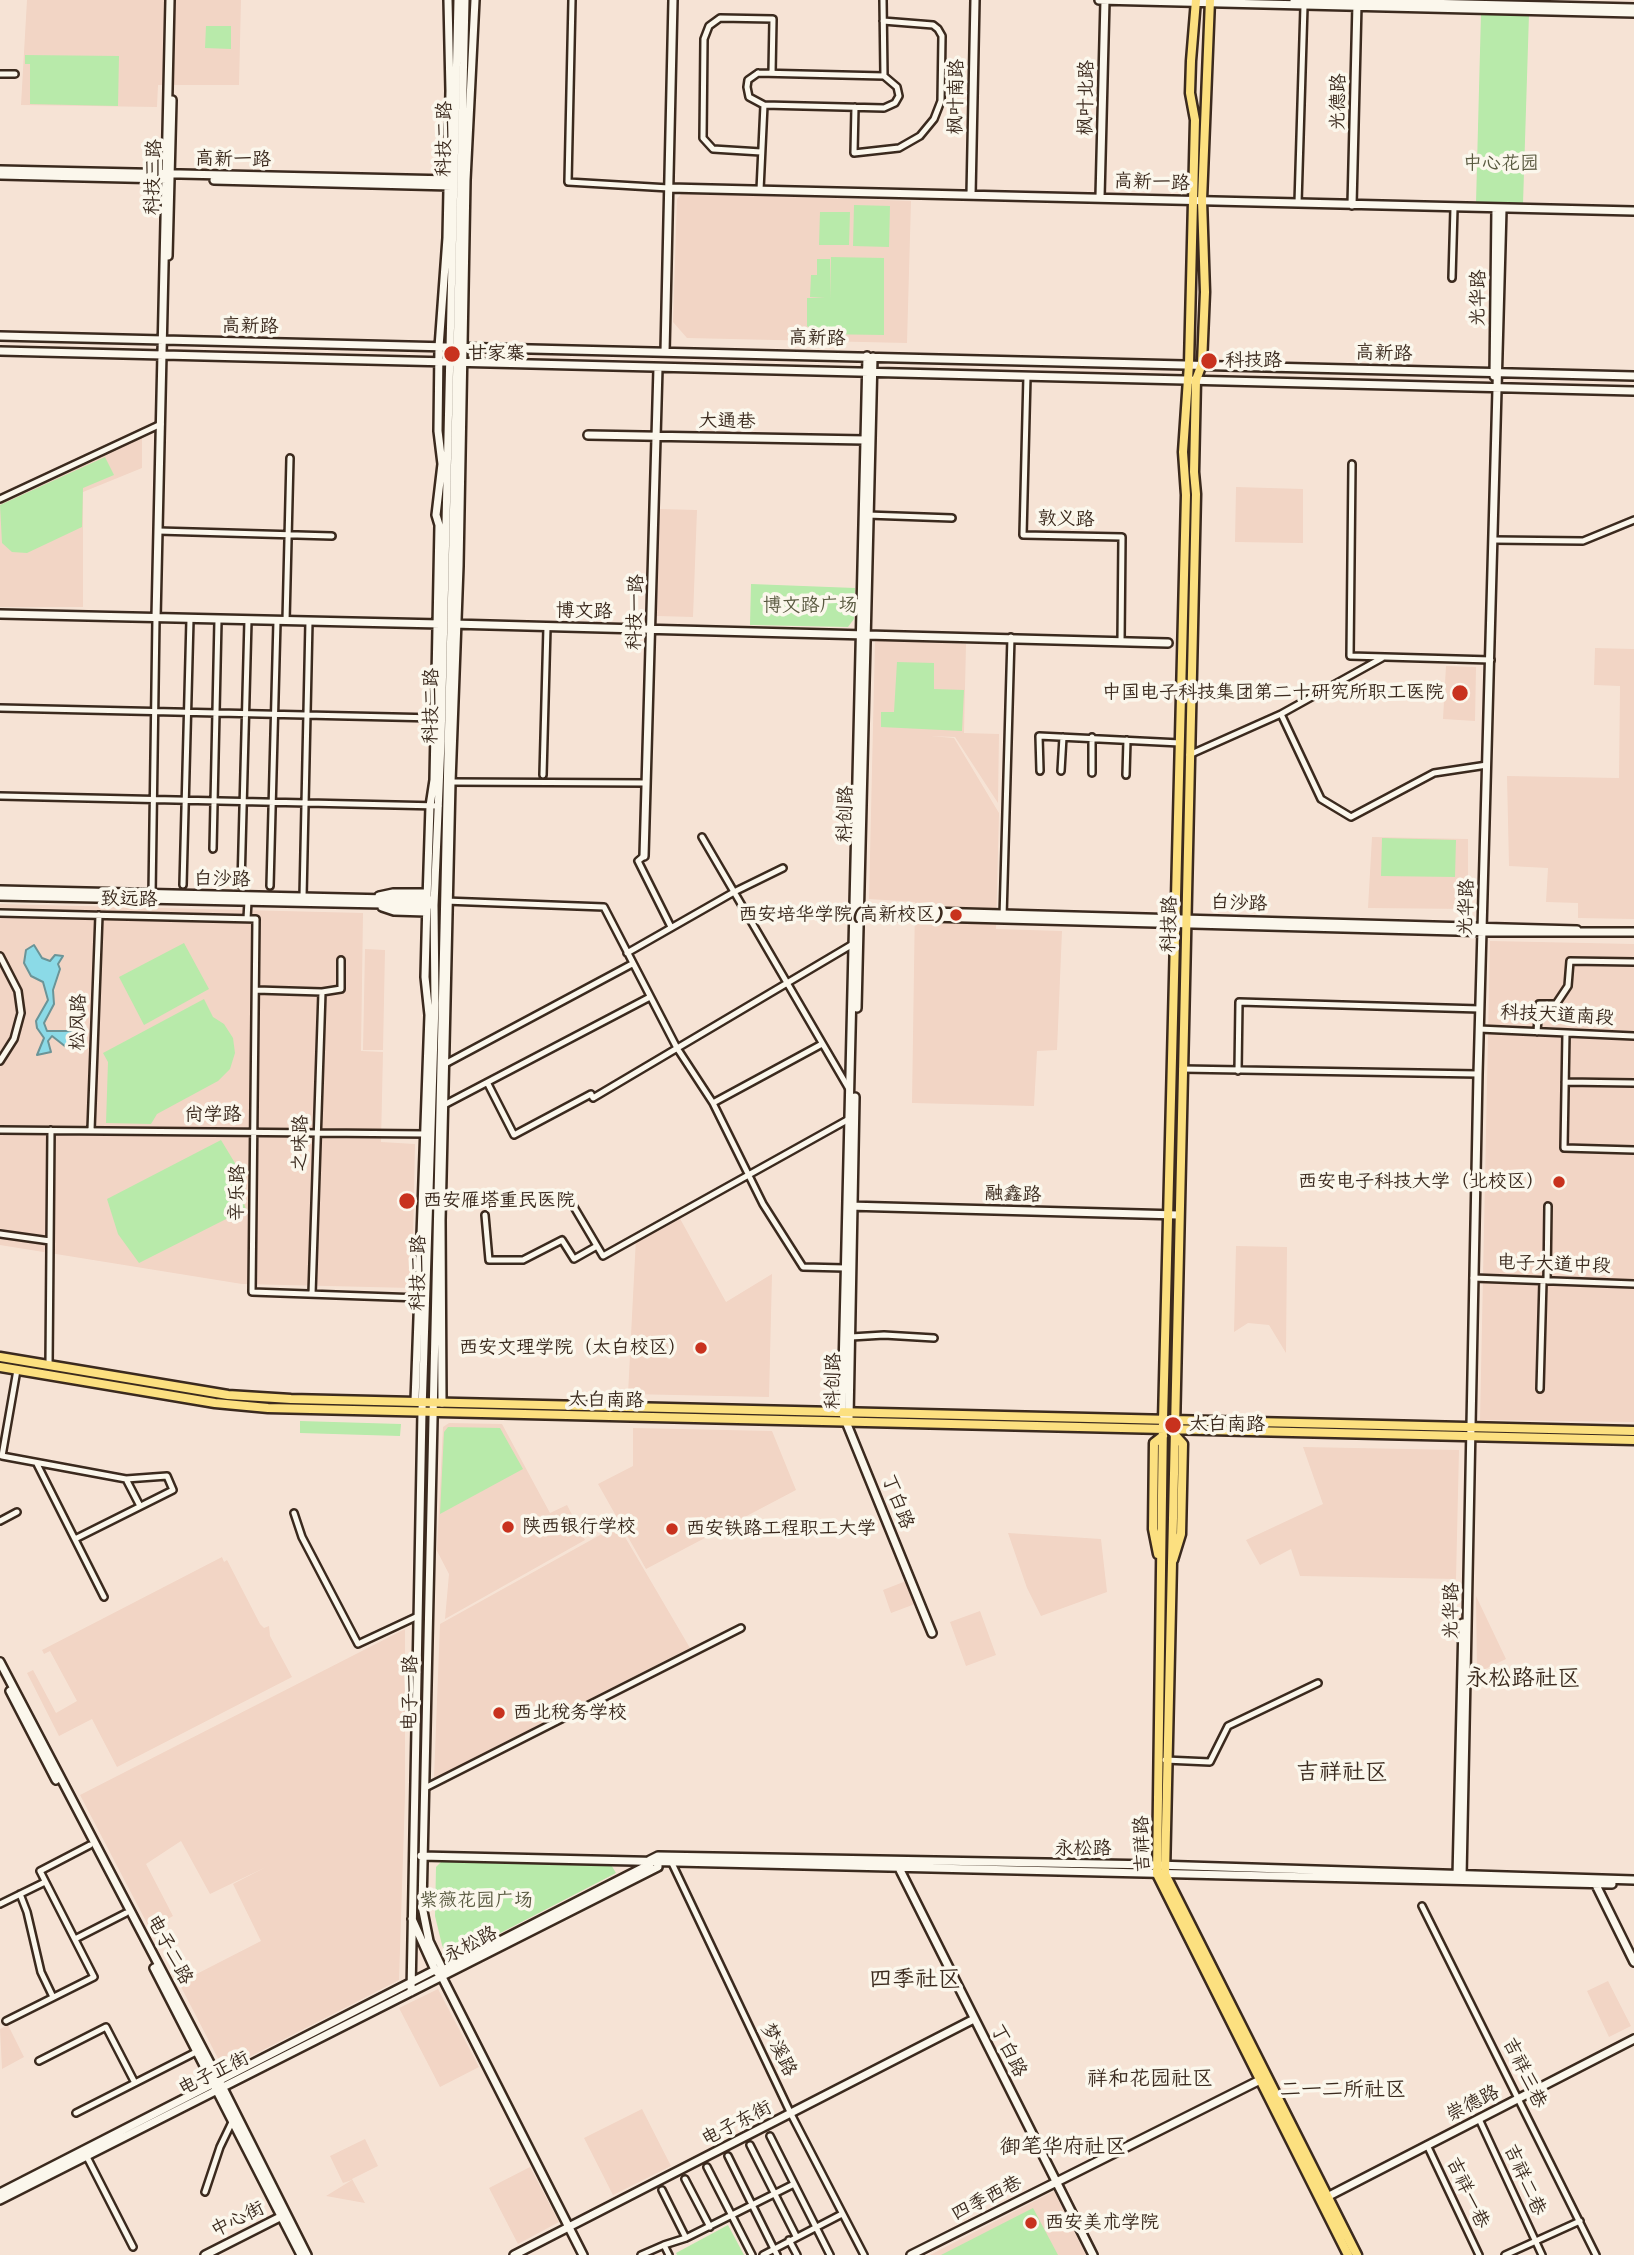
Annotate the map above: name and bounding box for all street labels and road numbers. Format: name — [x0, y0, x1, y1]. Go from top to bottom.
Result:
street label: 枫叶南路 — [945, 59, 969, 135]
street label: 枫叶北路 — [1075, 60, 1099, 136]
street label: 光德路 — [1327, 73, 1351, 131]
street label: 科技二路 — [433, 101, 457, 177]
street label: 科技三路 — [141, 139, 167, 215]
street label: 高新一路 — [195, 148, 271, 172]
street label: 高新一路 — [1114, 170, 1190, 196]
street label: 光华路 — [1467, 269, 1491, 327]
street label: 高新路 — [221, 315, 279, 339]
street label: 高新路 — [788, 327, 846, 351]
street label: 高新路 — [1355, 342, 1413, 366]
street label: 大通巷 — [698, 410, 756, 434]
street label: 敦义路 — [1037, 508, 1095, 532]
street label: 科技一路 — [623, 574, 649, 650]
street label: 博文路 — [555, 600, 613, 624]
street label: 科技二路 — [420, 668, 444, 744]
street label: 科创路 — [834, 785, 858, 843]
street label: 白沙路 — [193, 868, 251, 892]
street label: 光华路 — [1455, 878, 1479, 936]
street label: 致远路 — [100, 888, 158, 912]
street label: 白沙路 — [1210, 892, 1268, 916]
street label: 科技路 — [1158, 895, 1182, 953]
street label: 松风路 — [67, 993, 91, 1051]
street label: 科技大道南段 — [1499, 1002, 1615, 1030]
street label: 尚学路 — [185, 1104, 241, 1126]
street label: 之味路 — [289, 1114, 313, 1172]
street label: 辛乐路 — [226, 1164, 250, 1222]
street label: 融鑫路 — [984, 1183, 1042, 1207]
street label: 科技二路 — [407, 1235, 431, 1311]
street label: 电子大道中段 — [1497, 1252, 1611, 1278]
street label: 科创路 — [822, 1352, 846, 1410]
street label: 太白南路 — [568, 1389, 644, 1413]
street label: 丁白路 — [876, 1471, 918, 1533]
street label: 光华路 — [1440, 1582, 1464, 1640]
street label: 电子一路 — [399, 1655, 423, 1731]
street label: 吉祥路 — [1131, 1815, 1155, 1873]
street label: 永松路 — [1055, 1838, 1111, 1860]
street label: 电子二路 — [141, 1911, 197, 1989]
street label: 永松路 — [440, 1922, 502, 1968]
street label: 梦溪路 — [755, 2019, 801, 2081]
street label: 丁白路 — [985, 2020, 1031, 2082]
street label: 吉祥三巷 — [1497, 2034, 1551, 2112]
street label: 电子正街 — [175, 2047, 253, 2101]
street label: 崇德路 — [1442, 2081, 1504, 2127]
street label: 电子东街 — [698, 2097, 776, 2151]
street label: 吉祥二巷 — [1498, 2141, 1550, 2219]
street label: 吉祥一巷 — [1441, 2154, 1493, 2232]
street label: 四季西巷 — [948, 2172, 1026, 2226]
street label: 中心街 — [207, 2197, 269, 2243]

